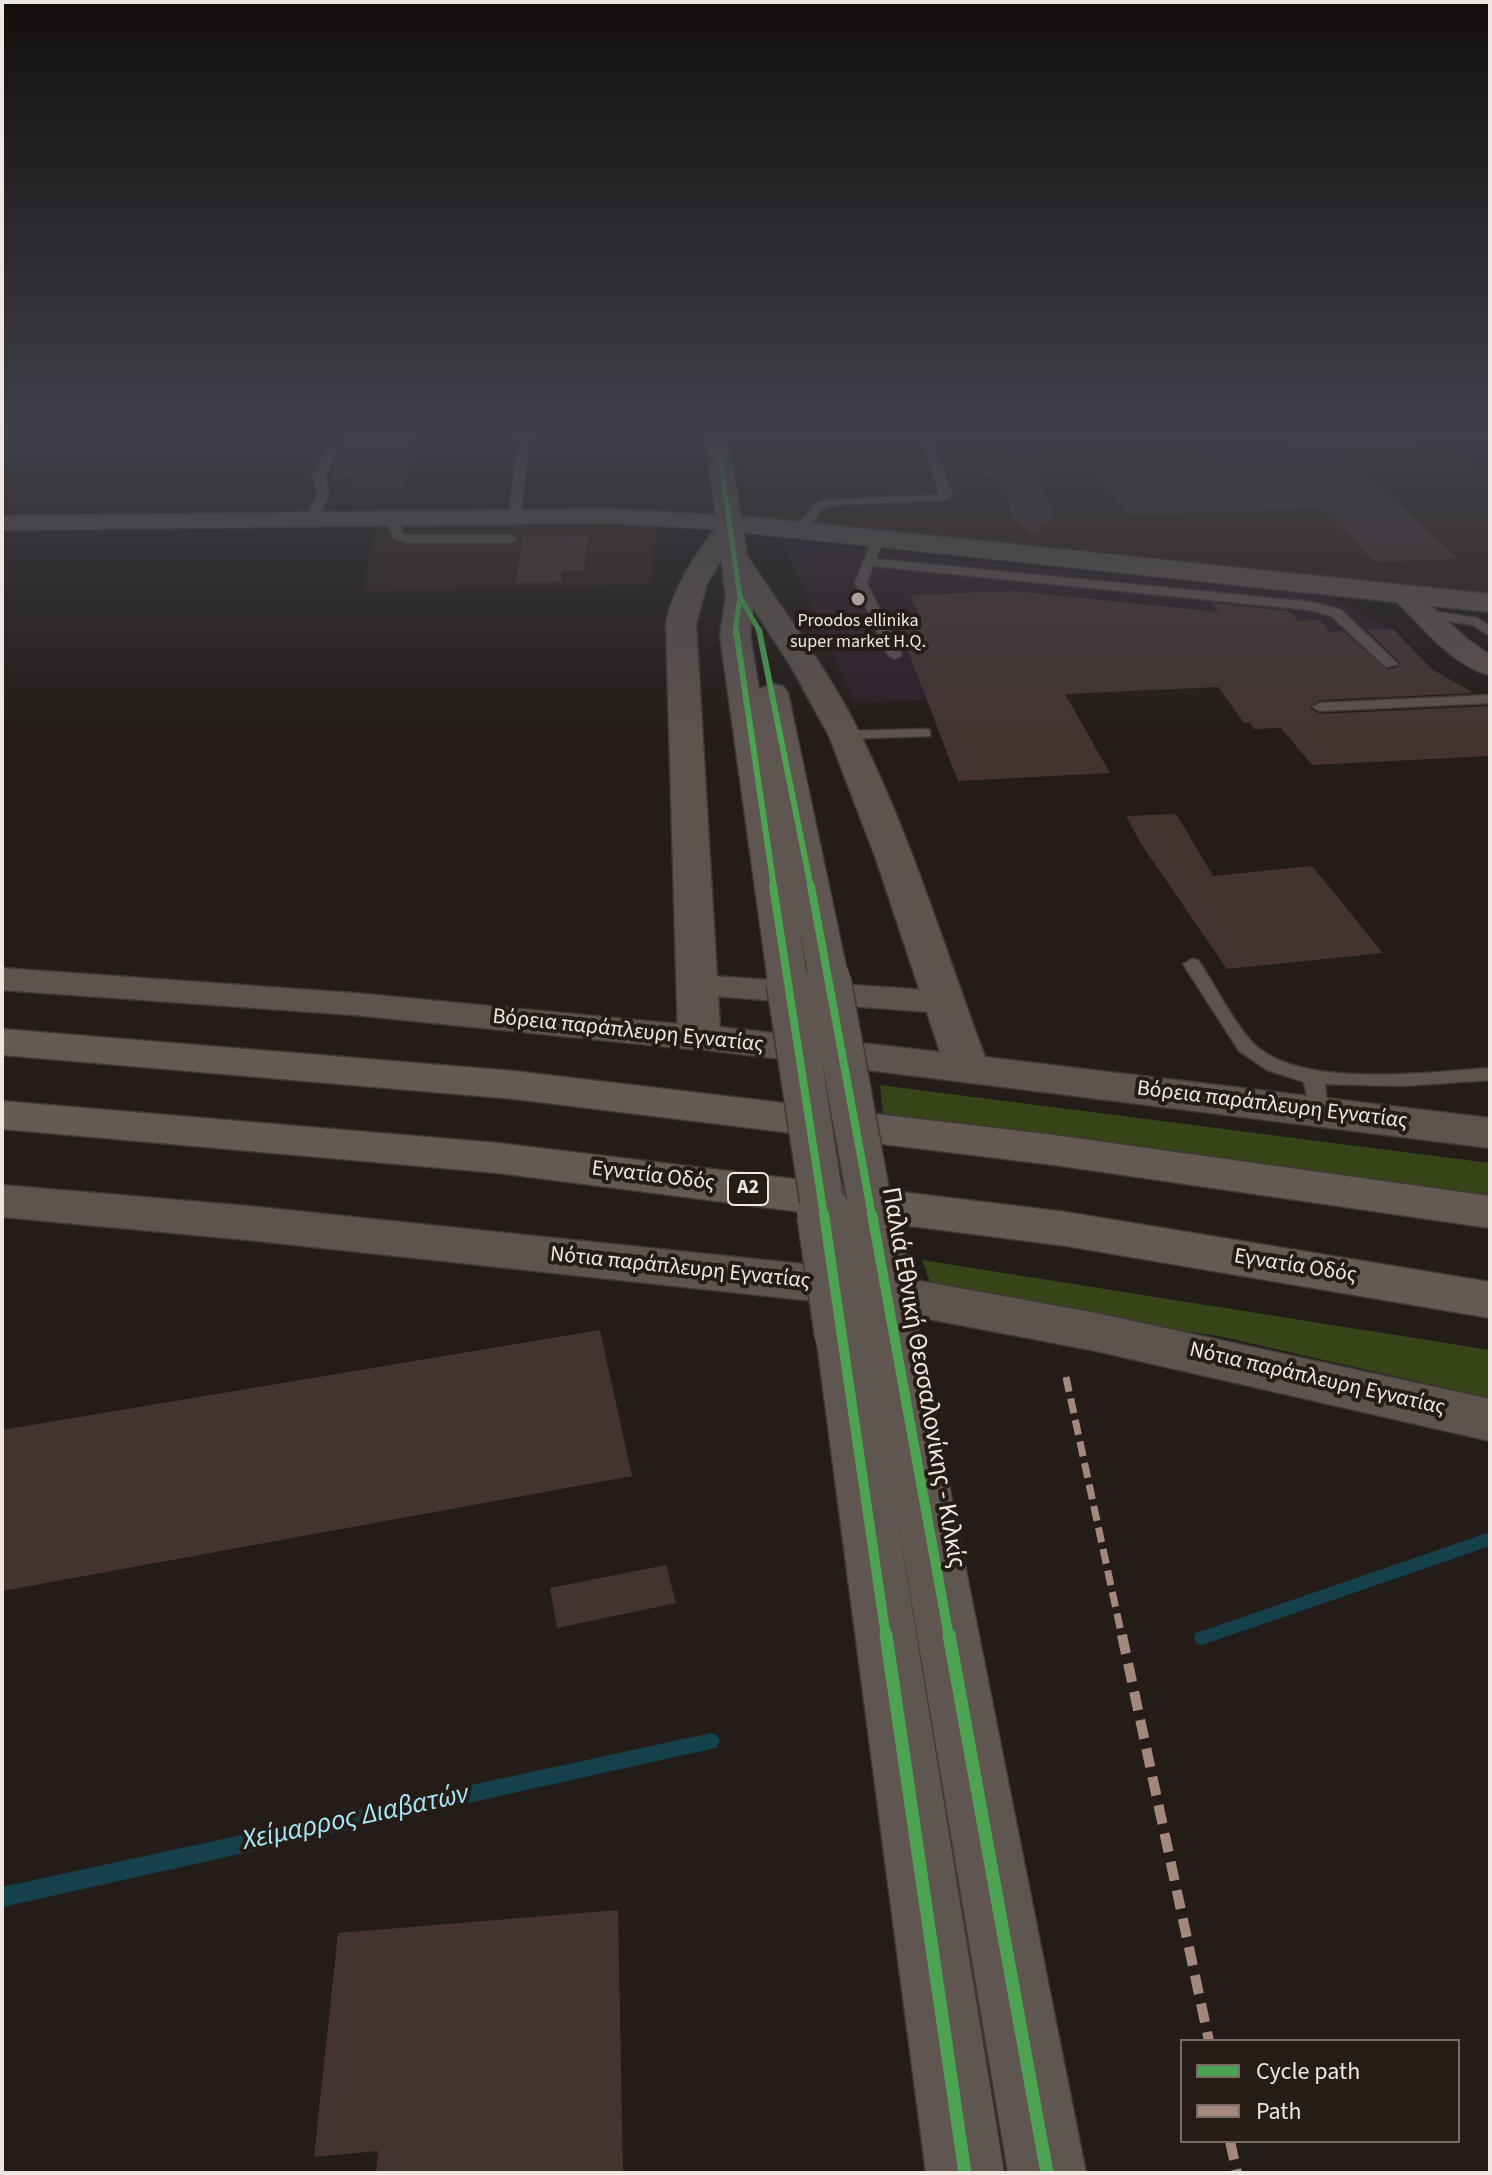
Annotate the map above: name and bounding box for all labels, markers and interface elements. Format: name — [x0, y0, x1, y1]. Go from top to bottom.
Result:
marker: Proodos ellinika super market H.Q. — [849, 590, 867, 608]
place label: Proodos ellinika super market H.Q. — [790, 611, 926, 654]
street label: Βόρεια παράπλευρη Εγνατίας — [491, 1005, 765, 1059]
street label: Βόρεια παράπλευρη Εγνατίας — [1135, 1076, 1409, 1136]
street label: Εγνατία Οδός — [590, 1156, 716, 1198]
road number: Α2 — [728, 1173, 768, 1205]
street label: Παλιά Εθνική Θεσσαλονίκης - Κιλκίς — [873, 1185, 971, 1571]
street label: Νότια παράπλευρη Εγνατίας — [549, 1242, 811, 1296]
street label: Εγνατία Οδός — [1232, 1244, 1358, 1290]
street label: Νότια παράπλευρη Εγνατίας — [1187, 1338, 1447, 1422]
water label: Χείμαρρος Διαβατών — [240, 1779, 472, 1859]
legend — [1180, 2039, 1460, 2143]
text: Cycle path — [1256, 2054, 1360, 2089]
text: Path — [1256, 2094, 1302, 2129]

